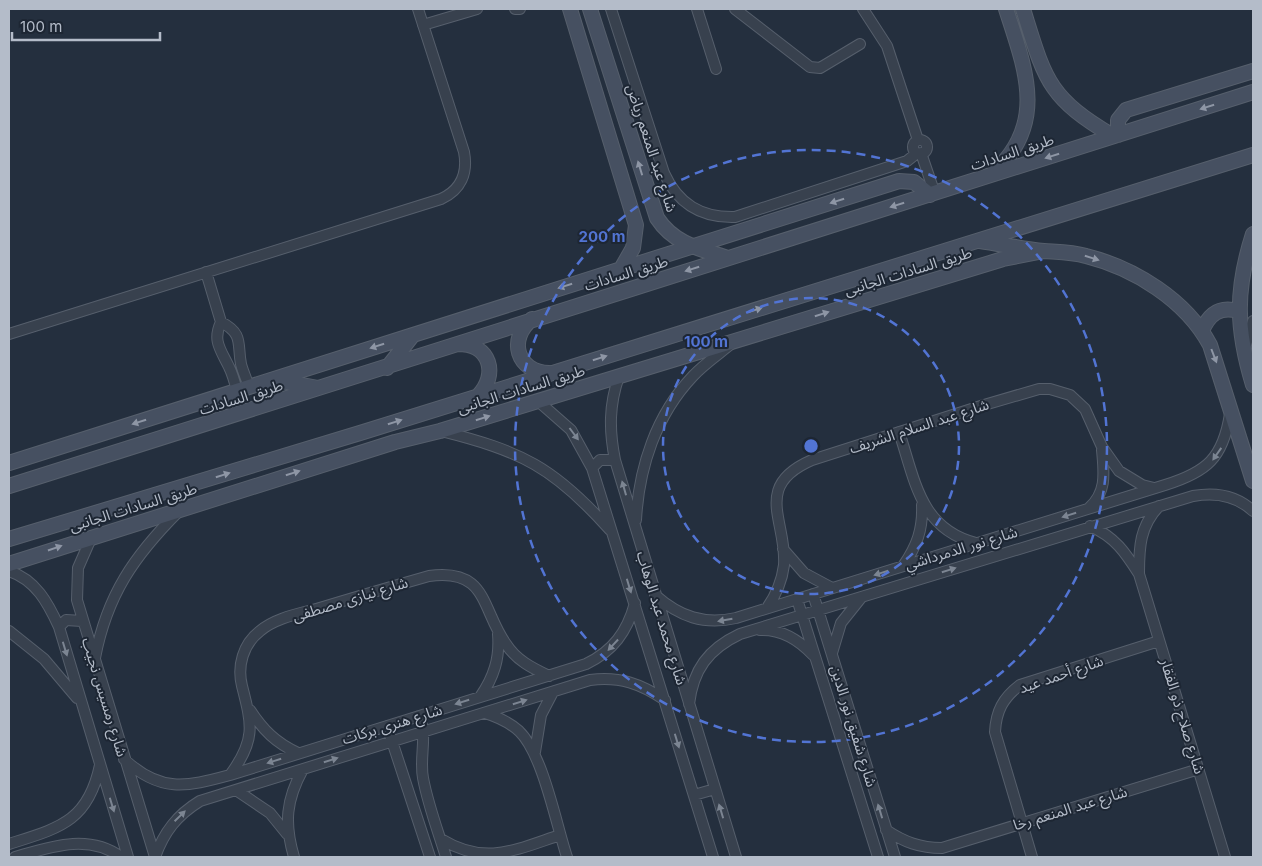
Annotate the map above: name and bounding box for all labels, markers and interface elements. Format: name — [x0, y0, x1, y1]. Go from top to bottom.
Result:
scale bar — [12, 10, 160, 42]
text: 100 m — [20, 17, 62, 36]
street label: شارع عبد المنعم رياض — [619, 82, 682, 216]
one-way arrow — [1199, 103, 1214, 111]
street label: طريق السادات — [968, 130, 1056, 175]
one-way arrow — [1044, 152, 1059, 160]
one-way arrow — [636, 161, 644, 176]
one-way arrow — [830, 198, 845, 205]
one-way arrow — [890, 202, 905, 210]
text: 200 m — [579, 227, 625, 246]
street label: طريق السادات الجانبى — [842, 243, 974, 300]
street label: طريق السادات — [582, 251, 671, 296]
one-way arrow — [1085, 254, 1100, 262]
one-way arrow — [684, 266, 699, 274]
one-way arrow — [558, 283, 573, 291]
one-way arrow — [748, 305, 763, 313]
one-way arrow — [815, 309, 830, 317]
text: 100 m — [684, 332, 728, 351]
one-way arrow — [370, 343, 385, 351]
one-way arrow — [1210, 349, 1218, 364]
one-way arrow — [593, 354, 608, 362]
street label: طريق السادات الجانبى — [455, 361, 587, 418]
street label: طريق السادات — [197, 375, 286, 420]
street label: شارع عبد السلام الشريف — [847, 394, 992, 460]
one-way arrow — [475, 413, 490, 421]
one-way arrow — [131, 418, 146, 426]
one-way arrow — [388, 418, 403, 426]
one-way arrow — [569, 427, 579, 441]
centre of rings — [802, 437, 820, 455]
one-way arrow — [1212, 447, 1222, 460]
one-way arrow — [286, 469, 301, 477]
one-way arrow — [216, 471, 231, 479]
street label: طريق السادات الجانبى — [67, 479, 199, 536]
one-way arrow — [619, 480, 627, 495]
one-way arrow — [1062, 511, 1077, 519]
street label: شارع نور الدمرداشي — [902, 522, 1021, 577]
one-way arrow — [48, 544, 63, 552]
street label: شارع محمد عبد الوهاب — [630, 549, 691, 688]
one-way arrow — [941, 565, 956, 573]
one-way arrow — [873, 569, 888, 577]
street label: شارع نيازى مصطفى — [290, 572, 411, 628]
one-way arrow — [626, 578, 634, 593]
one-way arrow — [717, 616, 733, 624]
street label: شارع رمسيس نجيب — [75, 635, 132, 760]
one-way arrow — [607, 639, 619, 651]
one-way arrow — [62, 642, 70, 657]
street label: شارع أحمد عيد — [1016, 651, 1107, 700]
street label: شارع صلاح ذو الفقار — [1153, 655, 1210, 777]
street label: شارع شفيق نور الدين — [824, 663, 882, 790]
one-way arrow — [513, 698, 528, 706]
one-way arrow — [455, 699, 470, 707]
street label: شارع هنرى بركات — [340, 700, 445, 751]
one-way arrow — [674, 734, 682, 749]
one-way arrow — [324, 756, 339, 764]
one-way arrow — [266, 757, 281, 765]
street label: شارع عبد المنعم رخا — [1011, 782, 1130, 837]
one-way arrow — [109, 798, 117, 813]
one-way arrow — [717, 803, 725, 818]
one-way arrow — [876, 803, 884, 818]
one-way arrow — [174, 810, 186, 822]

